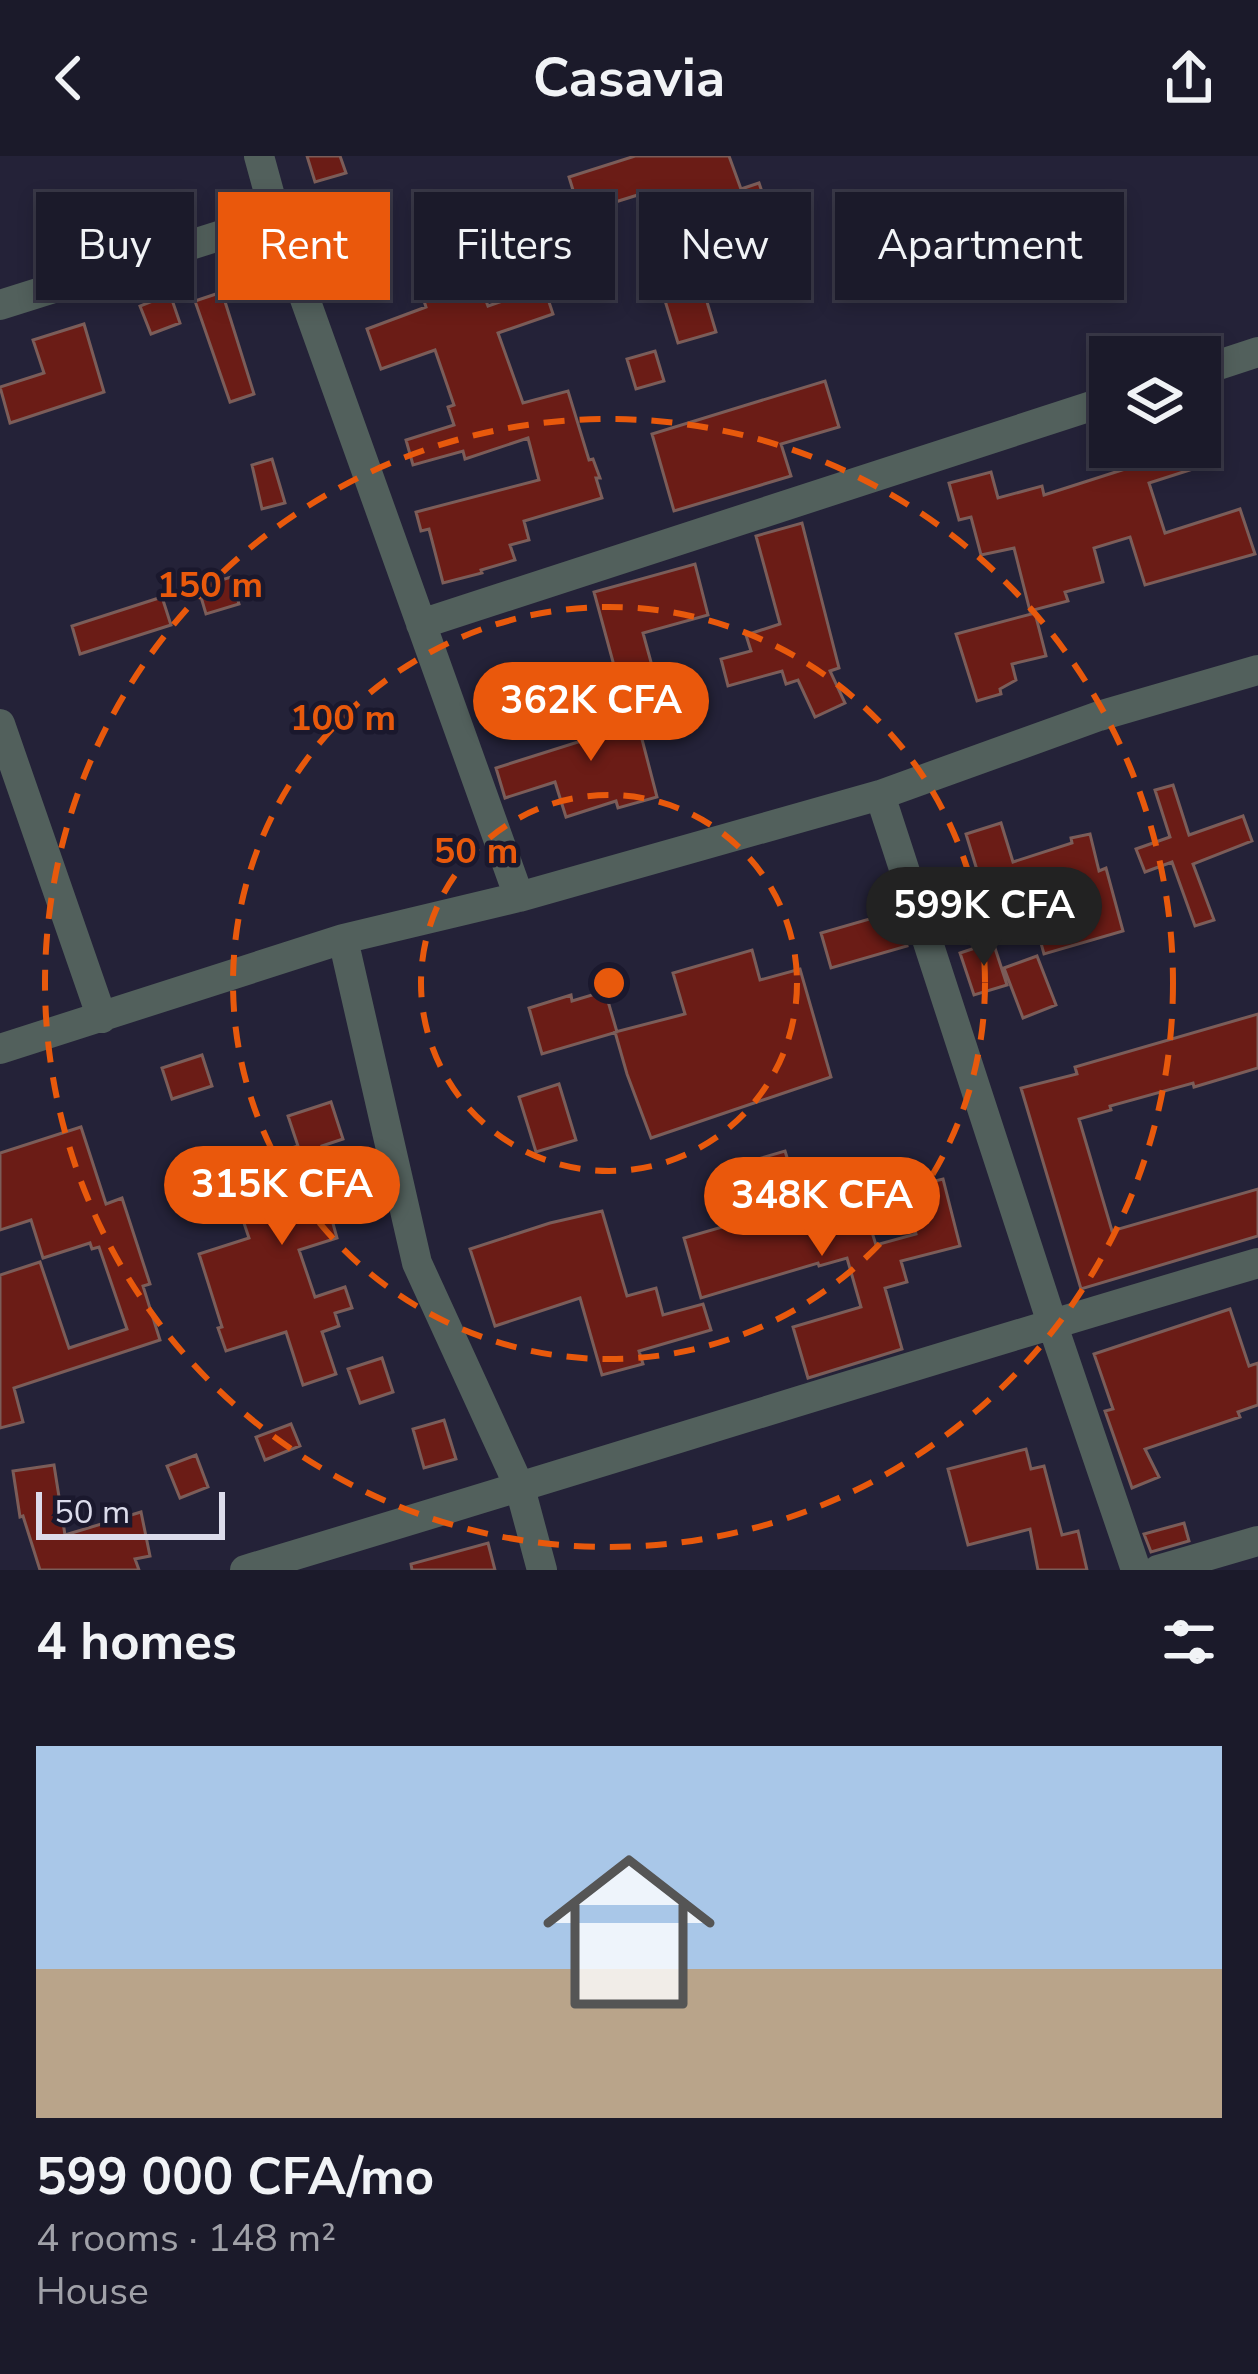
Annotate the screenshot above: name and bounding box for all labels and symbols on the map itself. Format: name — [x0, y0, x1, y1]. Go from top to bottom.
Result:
text: 150 m — [157, 561, 263, 610]
pin: 362K CFA — [467, 662, 715, 764]
text: 100 m — [290, 694, 396, 743]
text: 50 m — [434, 827, 518, 876]
pin: 599K CFA — [860, 867, 1108, 969]
centre of rings — [588, 962, 630, 1004]
pin: 315K CFA — [158, 1146, 406, 1248]
pin: 348K CFA — [698, 1157, 946, 1259]
scale bar — [36, 1486, 225, 1539]

